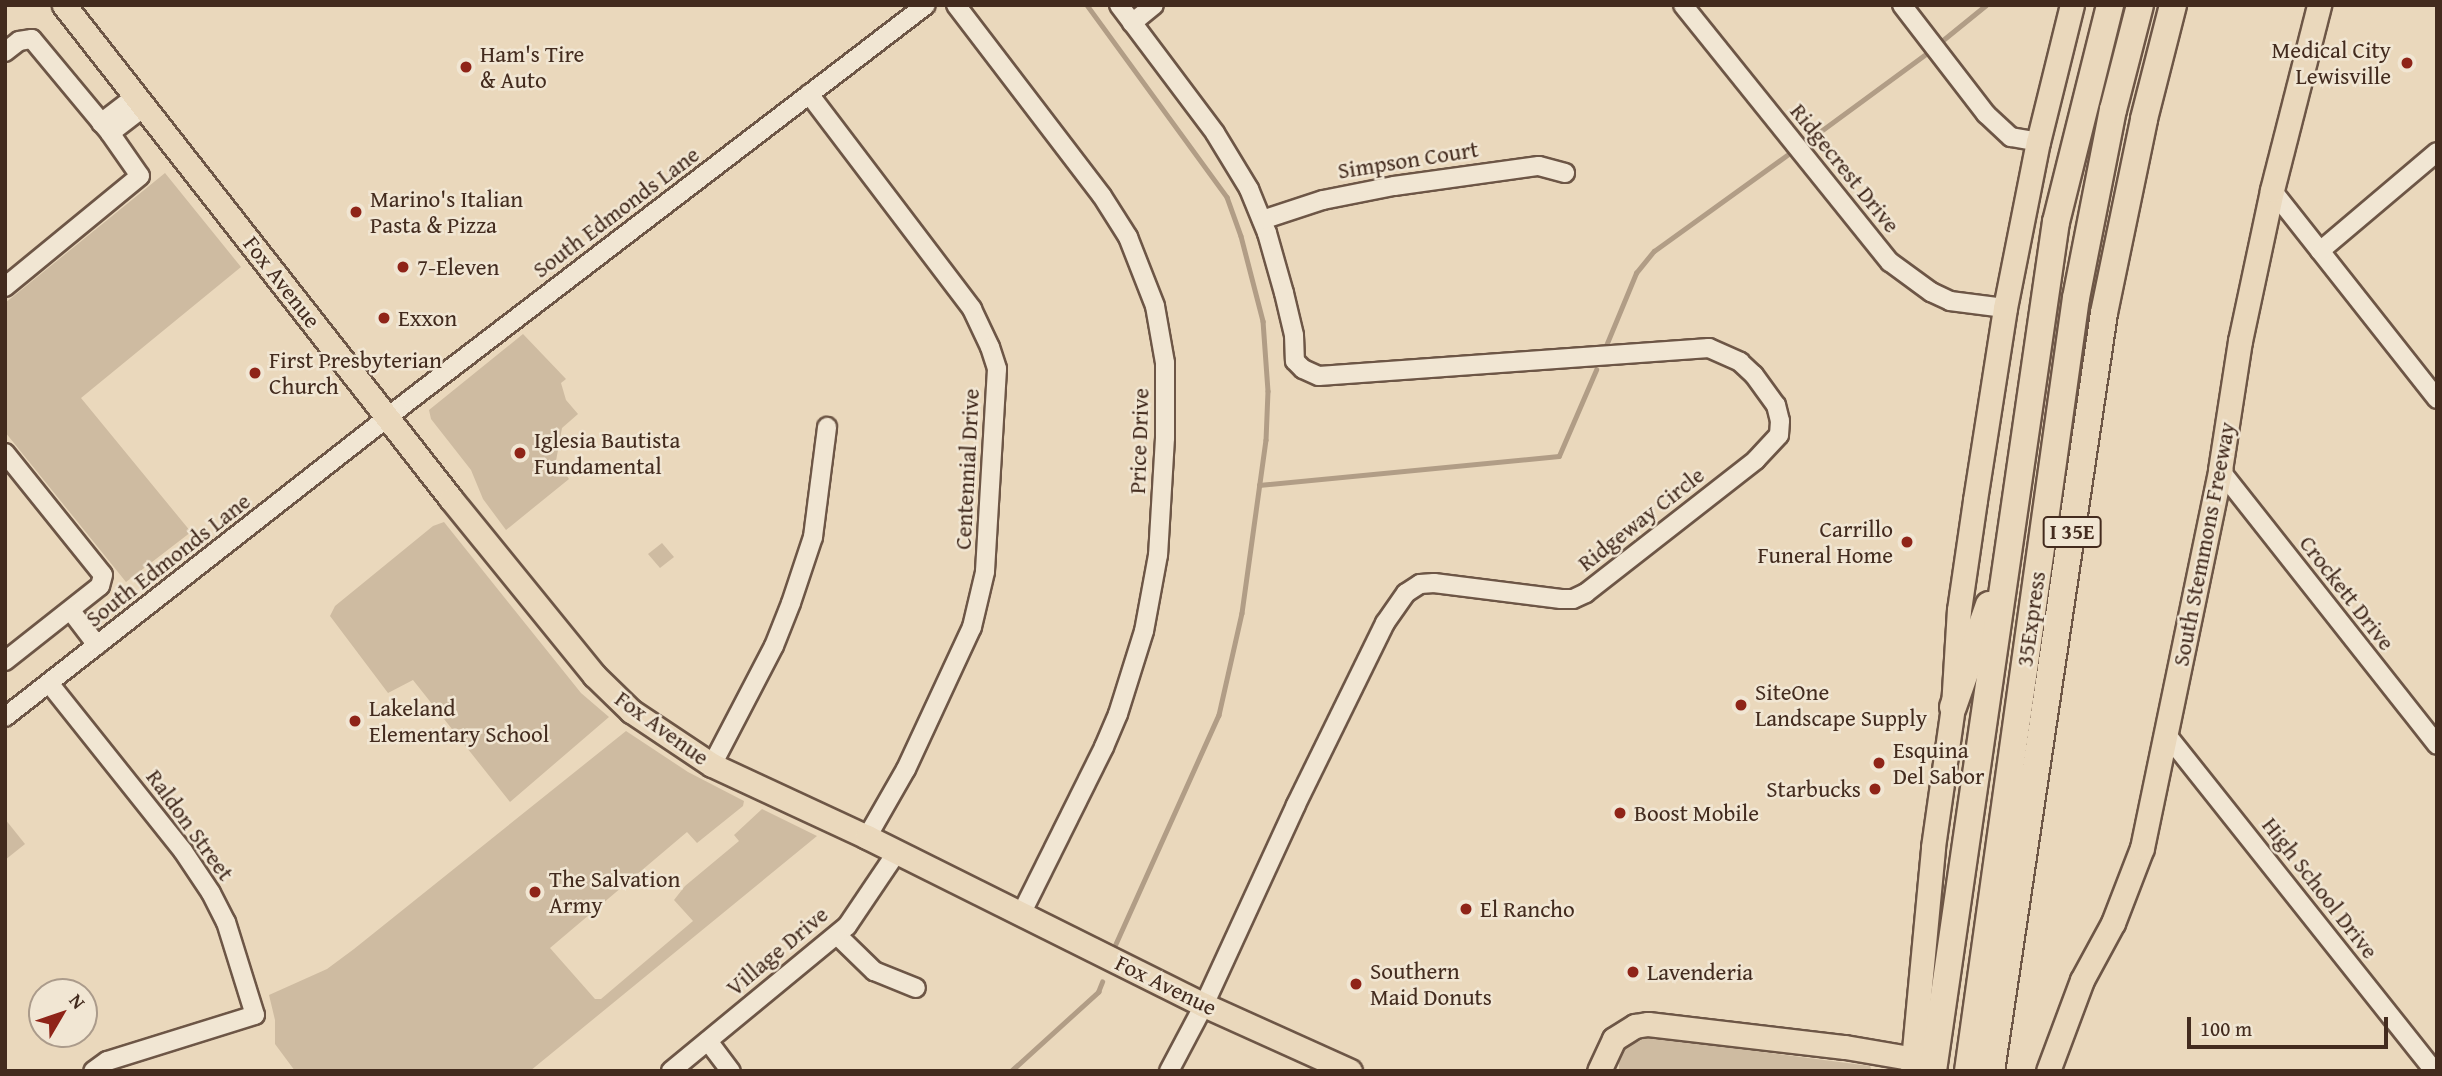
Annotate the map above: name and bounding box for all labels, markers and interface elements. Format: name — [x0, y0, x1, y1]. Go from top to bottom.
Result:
place label: Medical City Lewisville — [2271, 36, 2391, 90]
place label: Ham's Tire & Auto — [480, 40, 584, 94]
marker: Medical City Lewisville — [2397, 53, 2417, 73]
marker: Ham's Tire & Auto — [458, 59, 474, 75]
street label: Ridgecrest Drive — [1784, 98, 1906, 238]
street label: Simpson Court — [1336, 135, 1480, 185]
street label: South Edmonds Lane — [527, 140, 705, 284]
place label: Marino's Italian Pasta & Pizza — [370, 185, 523, 239]
marker: Marino's Italian Pasta & Pizza — [348, 204, 364, 220]
street label: Fox Avenue — [238, 231, 326, 333]
place label: 7-Eleven — [417, 253, 499, 281]
marker: 7-Eleven — [395, 259, 411, 275]
place label: Exxon — [398, 304, 457, 332]
marker: Exxon — [376, 310, 392, 326]
place label: First Presbyterian Church — [269, 346, 442, 400]
marker: First Presbyterian Church — [247, 365, 263, 381]
street label: Centennial Drive — [949, 388, 985, 550]
street label: Price Drive — [1123, 388, 1155, 494]
street label: South Stemmons Freeway — [2167, 419, 2241, 669]
place label: Iglesia Bautista Fundamental — [534, 426, 680, 480]
marker: Iglesia Bautista Fundamental — [512, 445, 528, 461]
street label: Ridgeway Circle — [1572, 461, 1710, 577]
street label: South Edmonds Lane — [80, 487, 256, 633]
road number: I 35E — [2042, 514, 2102, 550]
place label: Carrillo Funeral Home — [1757, 515, 1893, 569]
street label: Crockett Drive — [2294, 530, 2400, 656]
marker: Carrillo Funeral Home — [1899, 534, 1915, 550]
street label: 35Express — [2011, 570, 2051, 668]
place label: SiteOne Landscape Supply — [1755, 678, 1927, 732]
street label: Fox Avenue — [610, 685, 714, 771]
place label: Lakeland Elementary School — [369, 694, 549, 748]
marker: SiteOne Landscape Supply — [1733, 697, 1749, 713]
marker: Lakeland Elementary School — [347, 713, 363, 729]
place label: Esquina Del Sabor — [1893, 736, 1985, 790]
marker: Esquina Del Sabor — [1871, 755, 1887, 771]
street label: Raldon Street — [140, 764, 240, 886]
place label: Starbucks — [1766, 775, 1861, 803]
marker: Starbucks — [1867, 781, 1883, 797]
place label: Boost Mobile — [1634, 799, 1759, 827]
marker: Boost Mobile — [1612, 805, 1628, 821]
street label: High School Drive — [2256, 812, 2384, 964]
place label: The Salvation Army — [549, 865, 680, 919]
marker: The Salvation Army — [527, 884, 543, 900]
place label: El Rancho — [1480, 895, 1575, 923]
street label: Village Drive — [721, 901, 833, 1001]
marker: El Rancho — [1458, 901, 1474, 917]
street label: Fox Avenue — [1111, 949, 1221, 1021]
place label: Southern Maid Donuts — [1370, 957, 1492, 1011]
place label: Lavenderia — [1647, 958, 1753, 986]
marker: Lavenderia — [1625, 964, 1641, 980]
marker: Southern Maid Donuts — [1348, 976, 1364, 992]
north arrow — [28, 978, 98, 1048]
text: N — [63, 987, 93, 1015]
scale bar — [2190, 1002, 2391, 1046]
text: 100 m — [2200, 1013, 2252, 1044]

